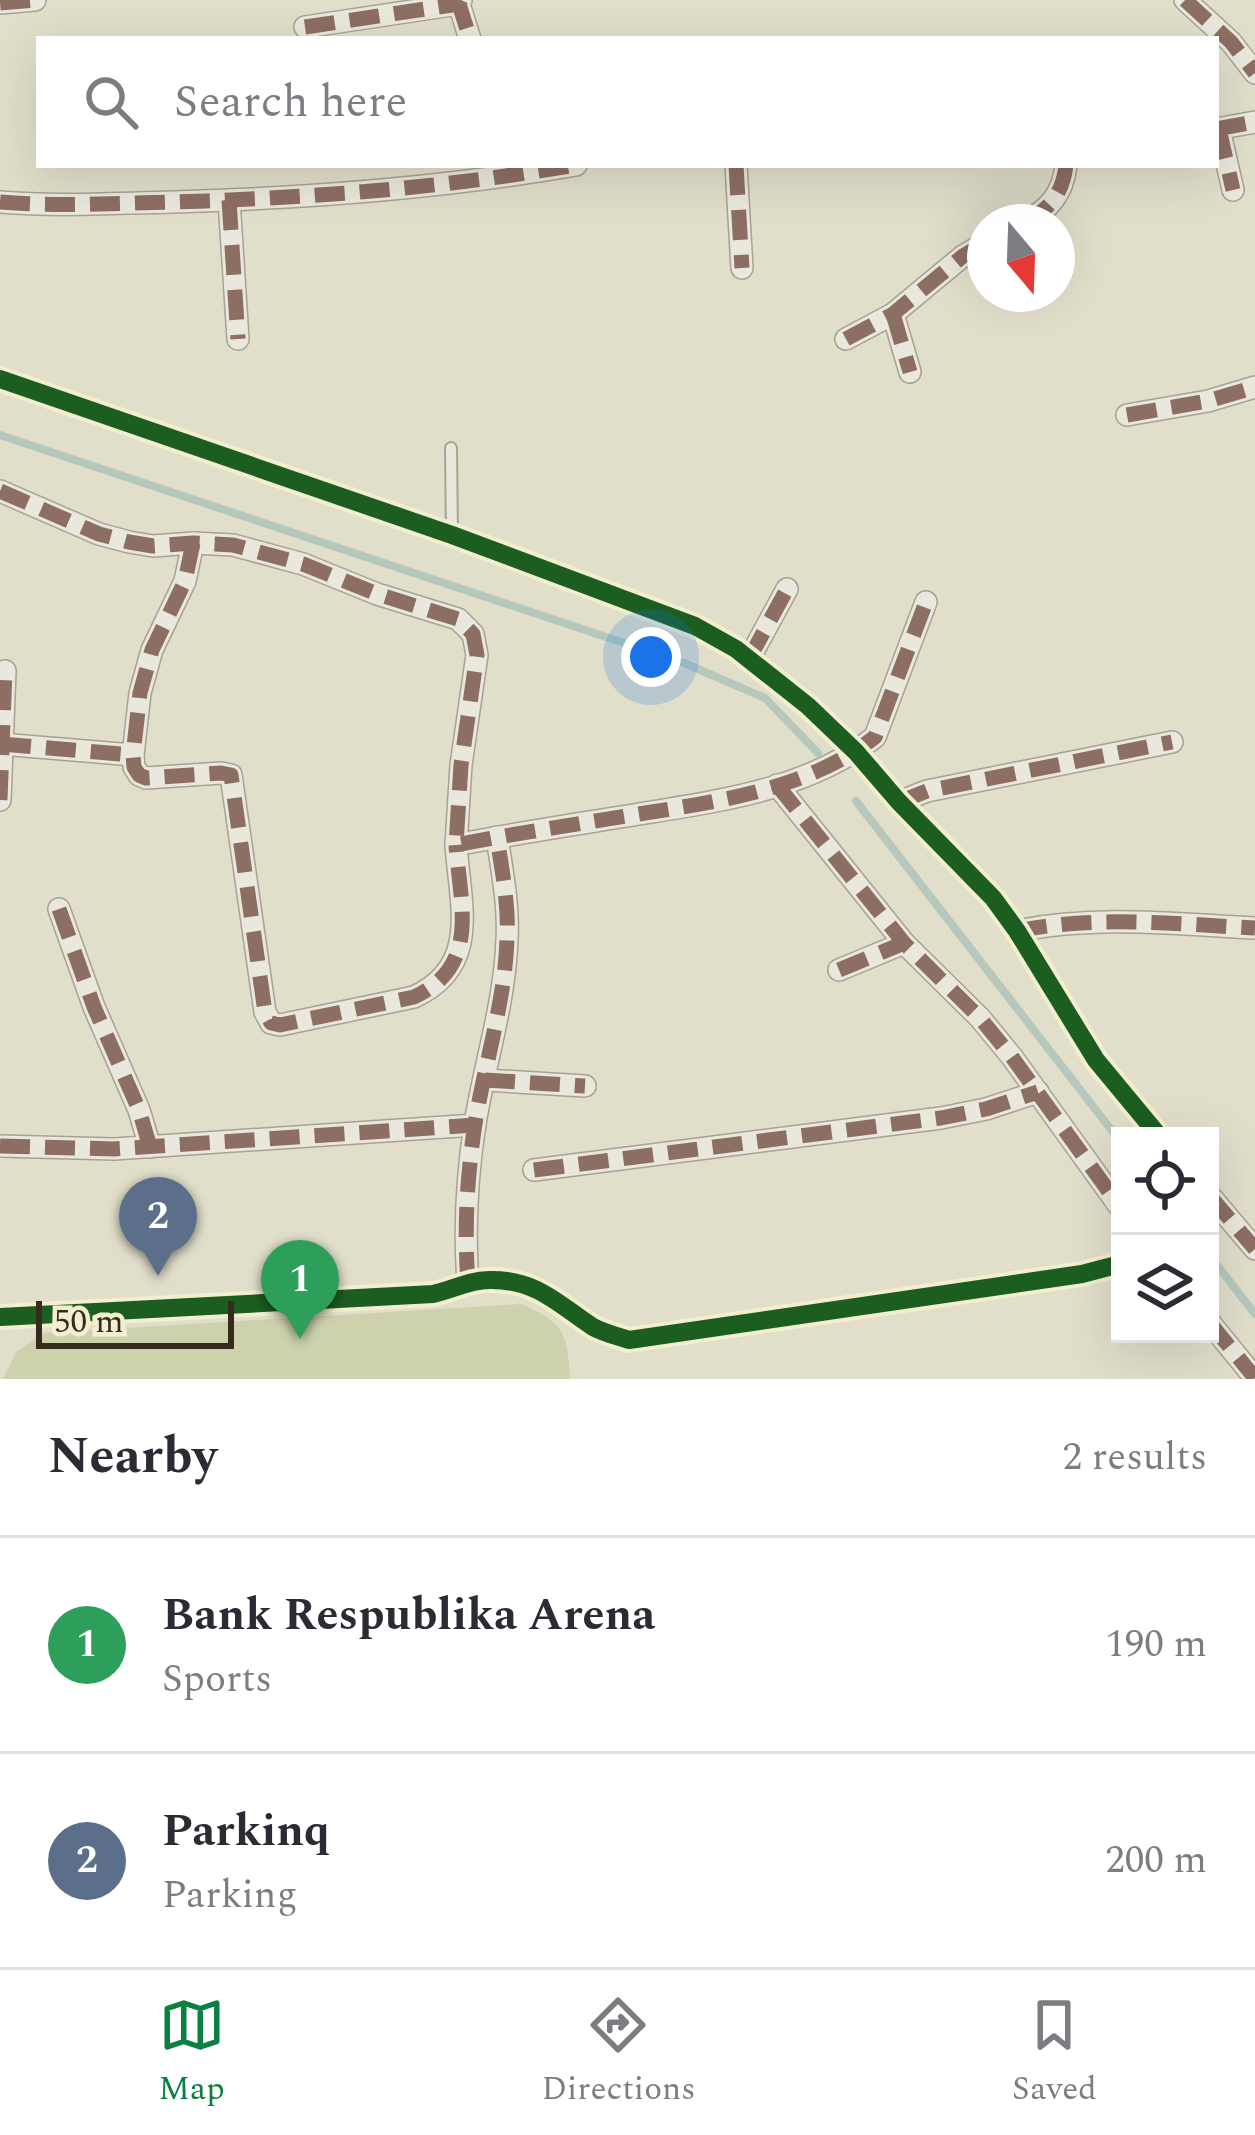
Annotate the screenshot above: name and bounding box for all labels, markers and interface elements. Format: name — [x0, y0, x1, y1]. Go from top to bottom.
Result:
search box — [36, 36, 1219, 168]
text: Search here — [174, 68, 407, 137]
icon: search — [78, 69, 144, 135]
north arrow — [967, 204, 1075, 312]
your location — [621, 627, 681, 687]
map controls — [1111, 1127, 1219, 1343]
button: locate — [1111, 1127, 1219, 1235]
pin: 2 — [119, 1177, 197, 1276]
button: layers — [1111, 1235, 1219, 1343]
pin: 1 — [261, 1240, 339, 1339]
scale bar — [36, 1295, 234, 1348]
text: 50 m — [54, 1297, 124, 1347]
text: Nearby — [48, 1418, 217, 1496]
text: 2 results — [1063, 1428, 1207, 1487]
text: Bank Respublika Arena — [162, 1581, 655, 1650]
text: 1 — [76, 1615, 98, 1674]
text: 190 m — [1105, 1615, 1207, 1674]
text: Sports — [162, 1650, 272, 1709]
text: Parkinq — [162, 1797, 330, 1866]
text: 2 — [76, 1831, 98, 1890]
text: 200 m — [1105, 1831, 1207, 1890]
text: Parking — [162, 1866, 298, 1925]
tab: Map — [158, 1992, 225, 2114]
tab: Directions — [541, 1992, 695, 2114]
tab: Saved — [1012, 1992, 1097, 2114]

